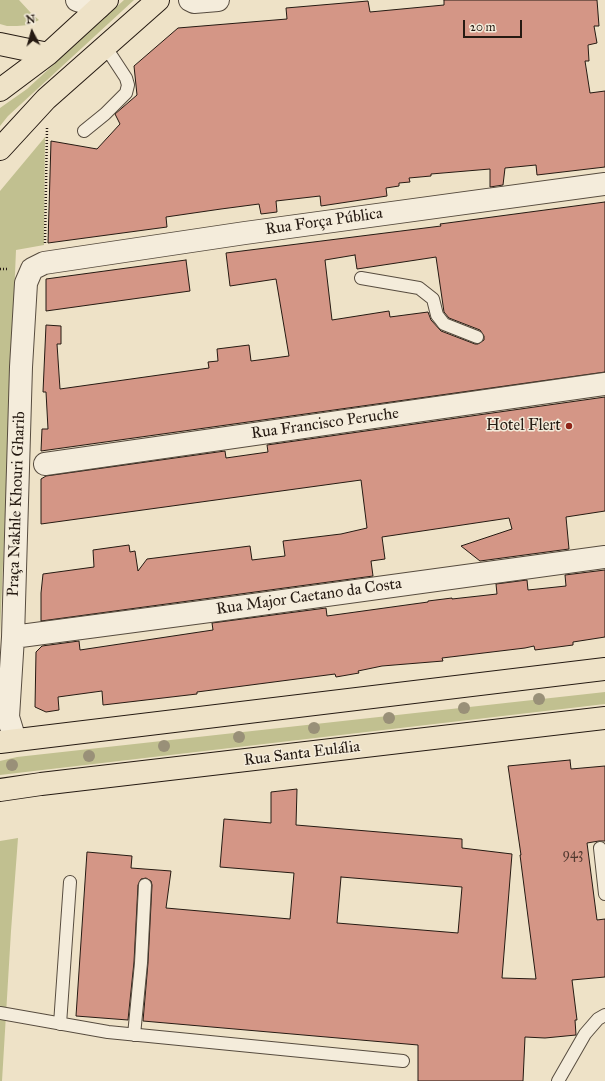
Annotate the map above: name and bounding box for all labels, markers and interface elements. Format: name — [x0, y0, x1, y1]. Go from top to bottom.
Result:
north arrow — [12, 12, 52, 52]
scale bar — [465, 12, 524, 38]
text: N — [25, 13, 36, 27]
text: 20 m — [470, 20, 496, 34]
street label: Rua Força Pública — [264, 204, 384, 240]
street label: Rua Francisco Peruche — [250, 404, 400, 444]
street label: Praça Nakhle Khouri Gharib — [4, 411, 30, 597]
place label: Hotel Flert — [486, 416, 561, 436]
marker: Hotel Flert — [564, 421, 574, 431]
street label: Rua Major Caetano da Costa — [215, 574, 403, 620]
street label: Rua Santa Eulália — [243, 737, 361, 771]
house number: 943 — [563, 847, 583, 863]

